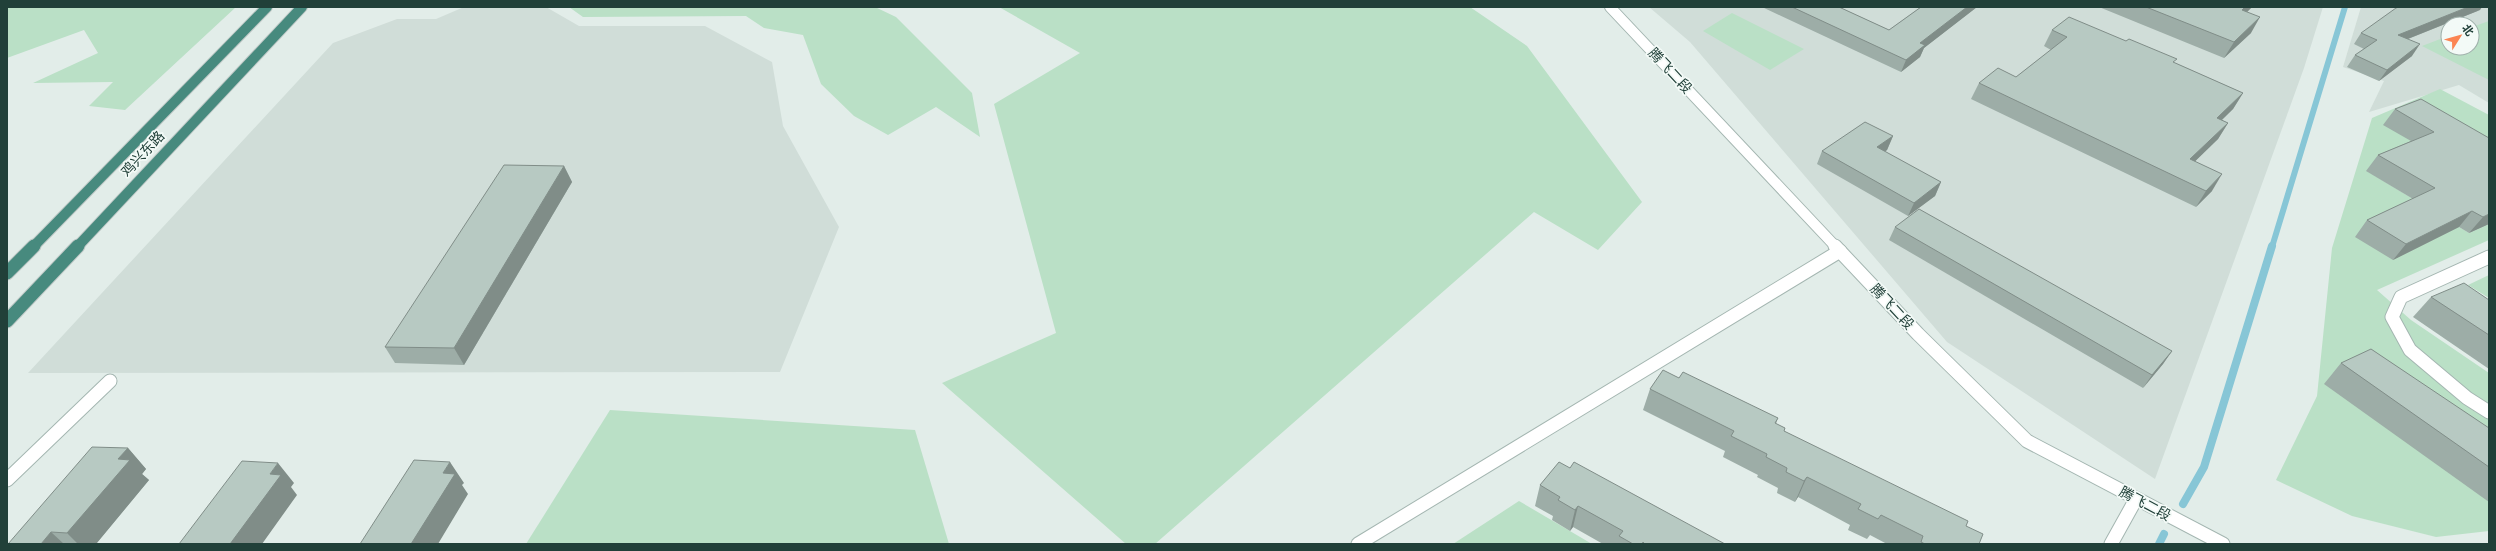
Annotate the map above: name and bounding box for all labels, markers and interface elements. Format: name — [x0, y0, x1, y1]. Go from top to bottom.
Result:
north arrow — [2440, 16, 2480, 56]
text: 北 — [2459, 22, 2476, 39]
street label: 腾飞二段 — [1645, 45, 1695, 97]
street label: 鸡兴东路 — [118, 128, 168, 180]
street label: 腾飞二段 — [1867, 281, 1917, 333]
street label: 腾飞二段 — [2116, 483, 2174, 525]

